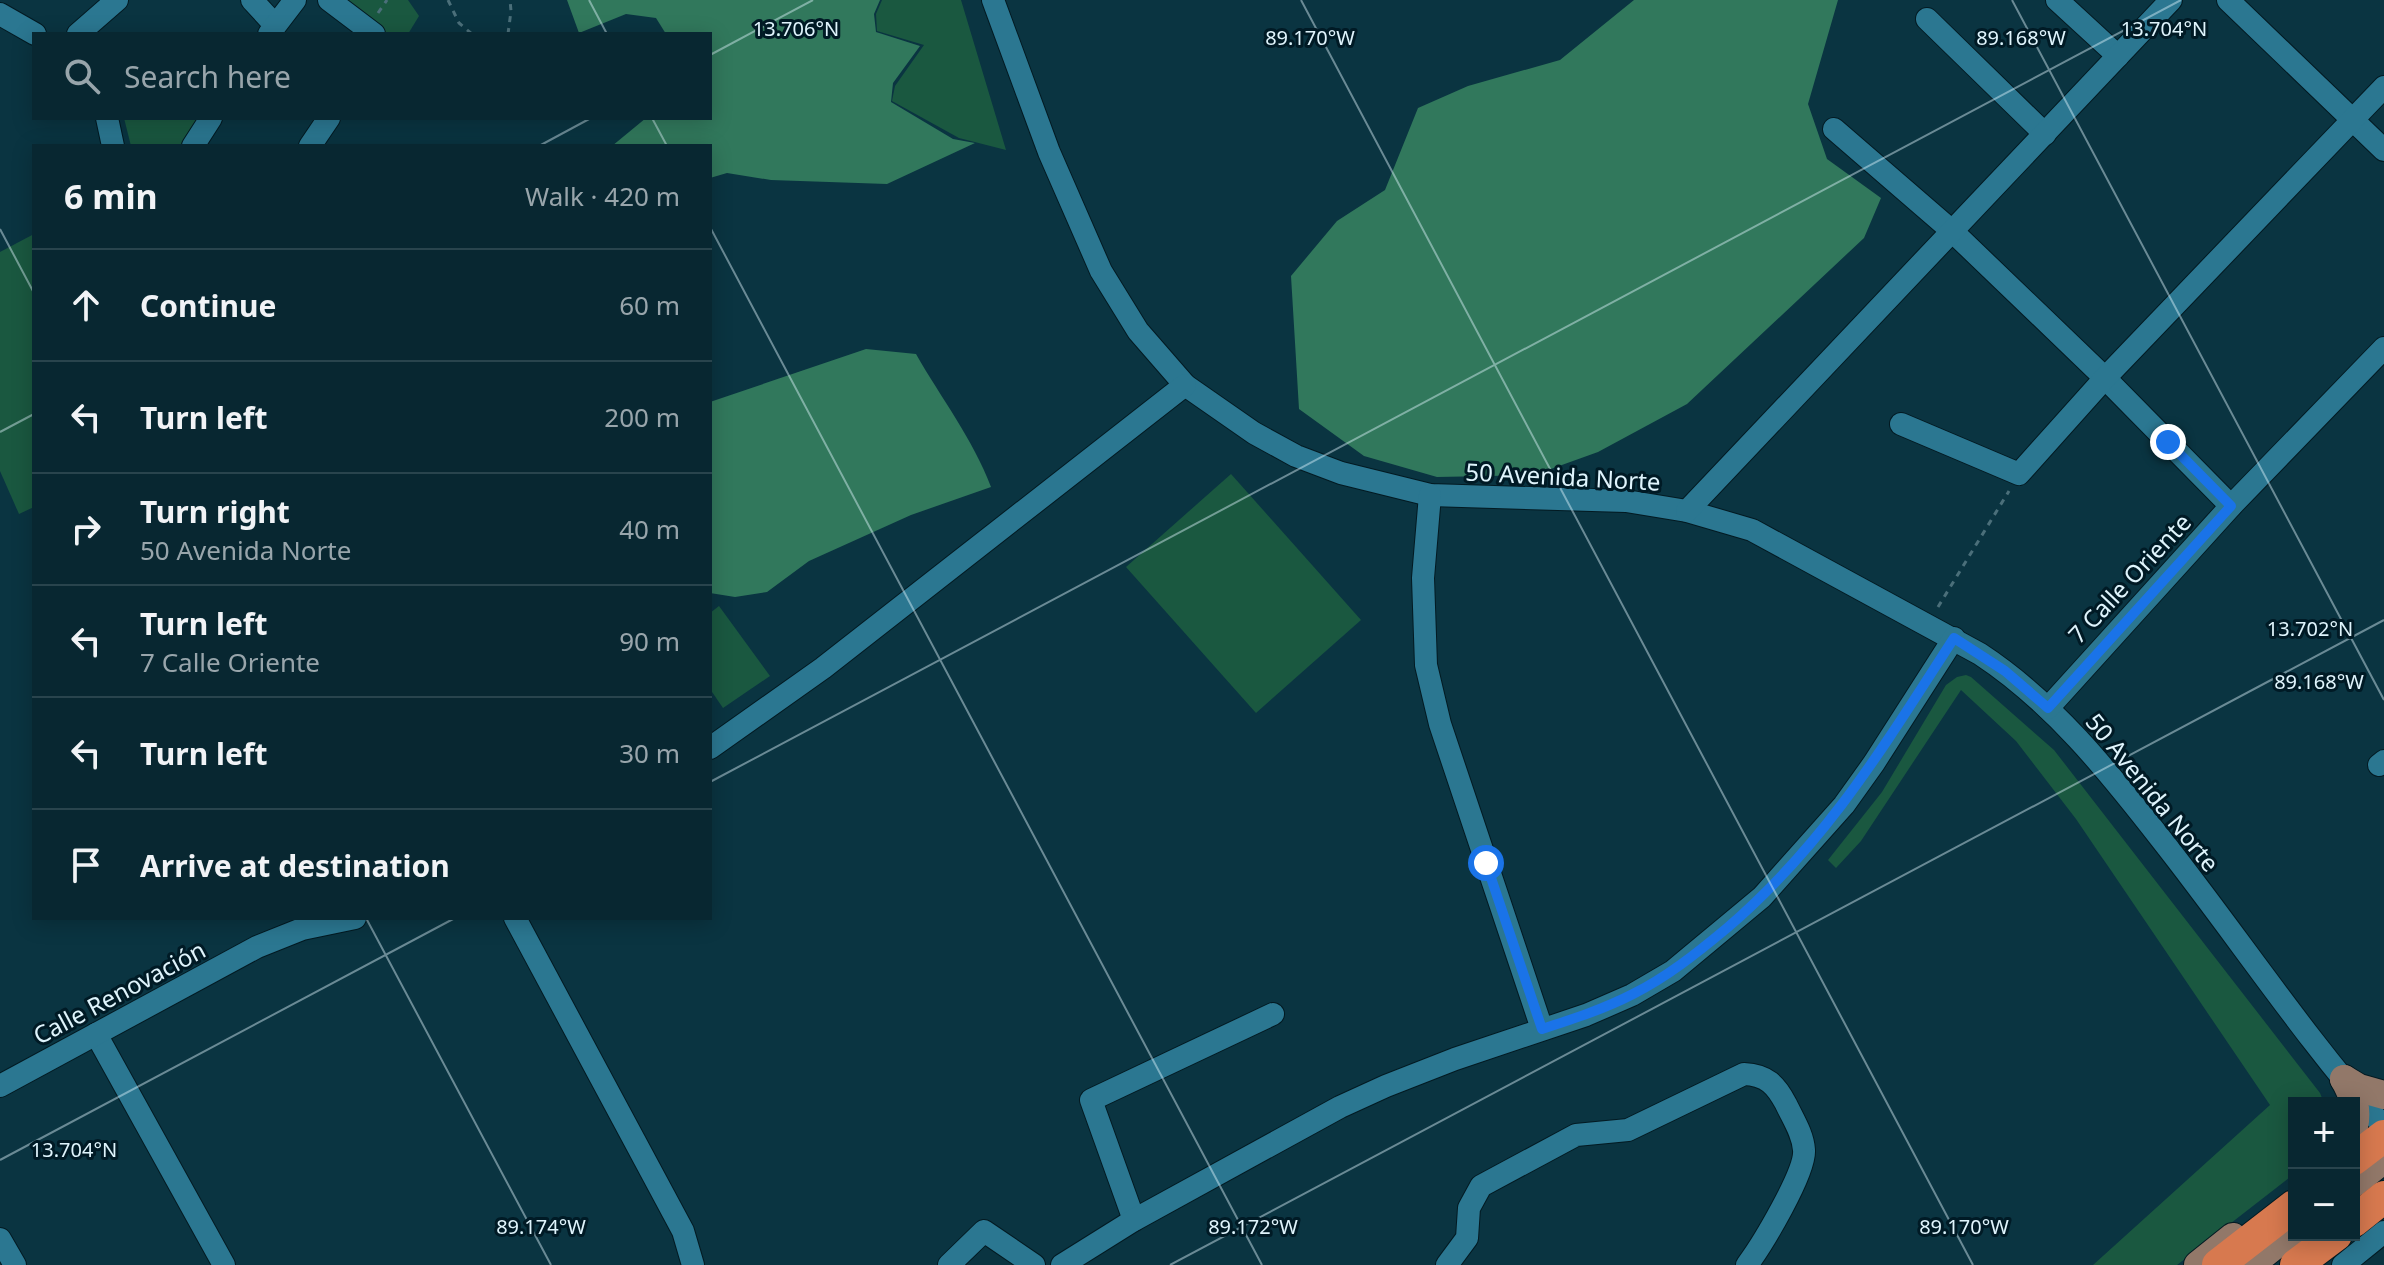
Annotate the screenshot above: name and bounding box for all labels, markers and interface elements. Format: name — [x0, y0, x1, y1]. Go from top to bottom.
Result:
text: 13.706°N — [753, 15, 839, 42]
text: 13.704°N — [2121, 15, 2207, 42]
text: 89.170°W — [1265, 24, 1355, 51]
text: 89.168°W — [1976, 24, 2066, 51]
search box — [32, 32, 712, 120]
icon: search — [60, 54, 104, 98]
text: Search here — [124, 56, 291, 97]
text: 6 min — [64, 173, 158, 219]
text: Walk · 420 m — [525, 178, 680, 214]
icon: ahead — [64, 283, 108, 327]
text: Continue — [140, 285, 276, 326]
text: 60 m — [619, 287, 680, 323]
icon: left — [64, 395, 108, 439]
text: Turn left — [140, 397, 268, 438]
text: 200 m — [604, 399, 680, 435]
route end — [2150, 424, 2186, 460]
street label: 50 Avenida Norte — [1465, 454, 1661, 498]
text: Turn right — [140, 491, 290, 532]
street label: 7 Calle Oriente — [2060, 506, 2198, 650]
icon: right — [64, 507, 108, 551]
text: 40 m — [619, 511, 680, 547]
text: 50 Avenida Norte — [140, 532, 351, 568]
text: Turn left — [140, 603, 268, 644]
text: 13.702°N — [2267, 615, 2353, 642]
icon: left — [64, 619, 108, 663]
text: 90 m — [619, 623, 680, 659]
text: 7 Calle Oriente — [140, 644, 320, 680]
text: 89.168°W — [2274, 668, 2364, 695]
street label: 50 Avenida Norte — [2079, 706, 2227, 878]
icon: left — [64, 731, 108, 775]
text: Turn left — [140, 733, 268, 774]
text: 30 m — [619, 735, 680, 771]
icon: arrive — [64, 843, 108, 887]
text: Arrive at destination — [140, 845, 450, 886]
route start — [1468, 845, 1504, 881]
street label: Calle Renovación — [27, 933, 211, 1051]
map controls — [2288, 1097, 2360, 1241]
button: + — [2288, 1097, 2360, 1169]
text: 13.704°N — [31, 1136, 117, 1163]
button: − — [2288, 1169, 2360, 1241]
text: 89.174°W — [496, 1213, 586, 1240]
text: 89.172°W — [1208, 1213, 1298, 1240]
text: 89.170°W — [1919, 1213, 2009, 1240]

